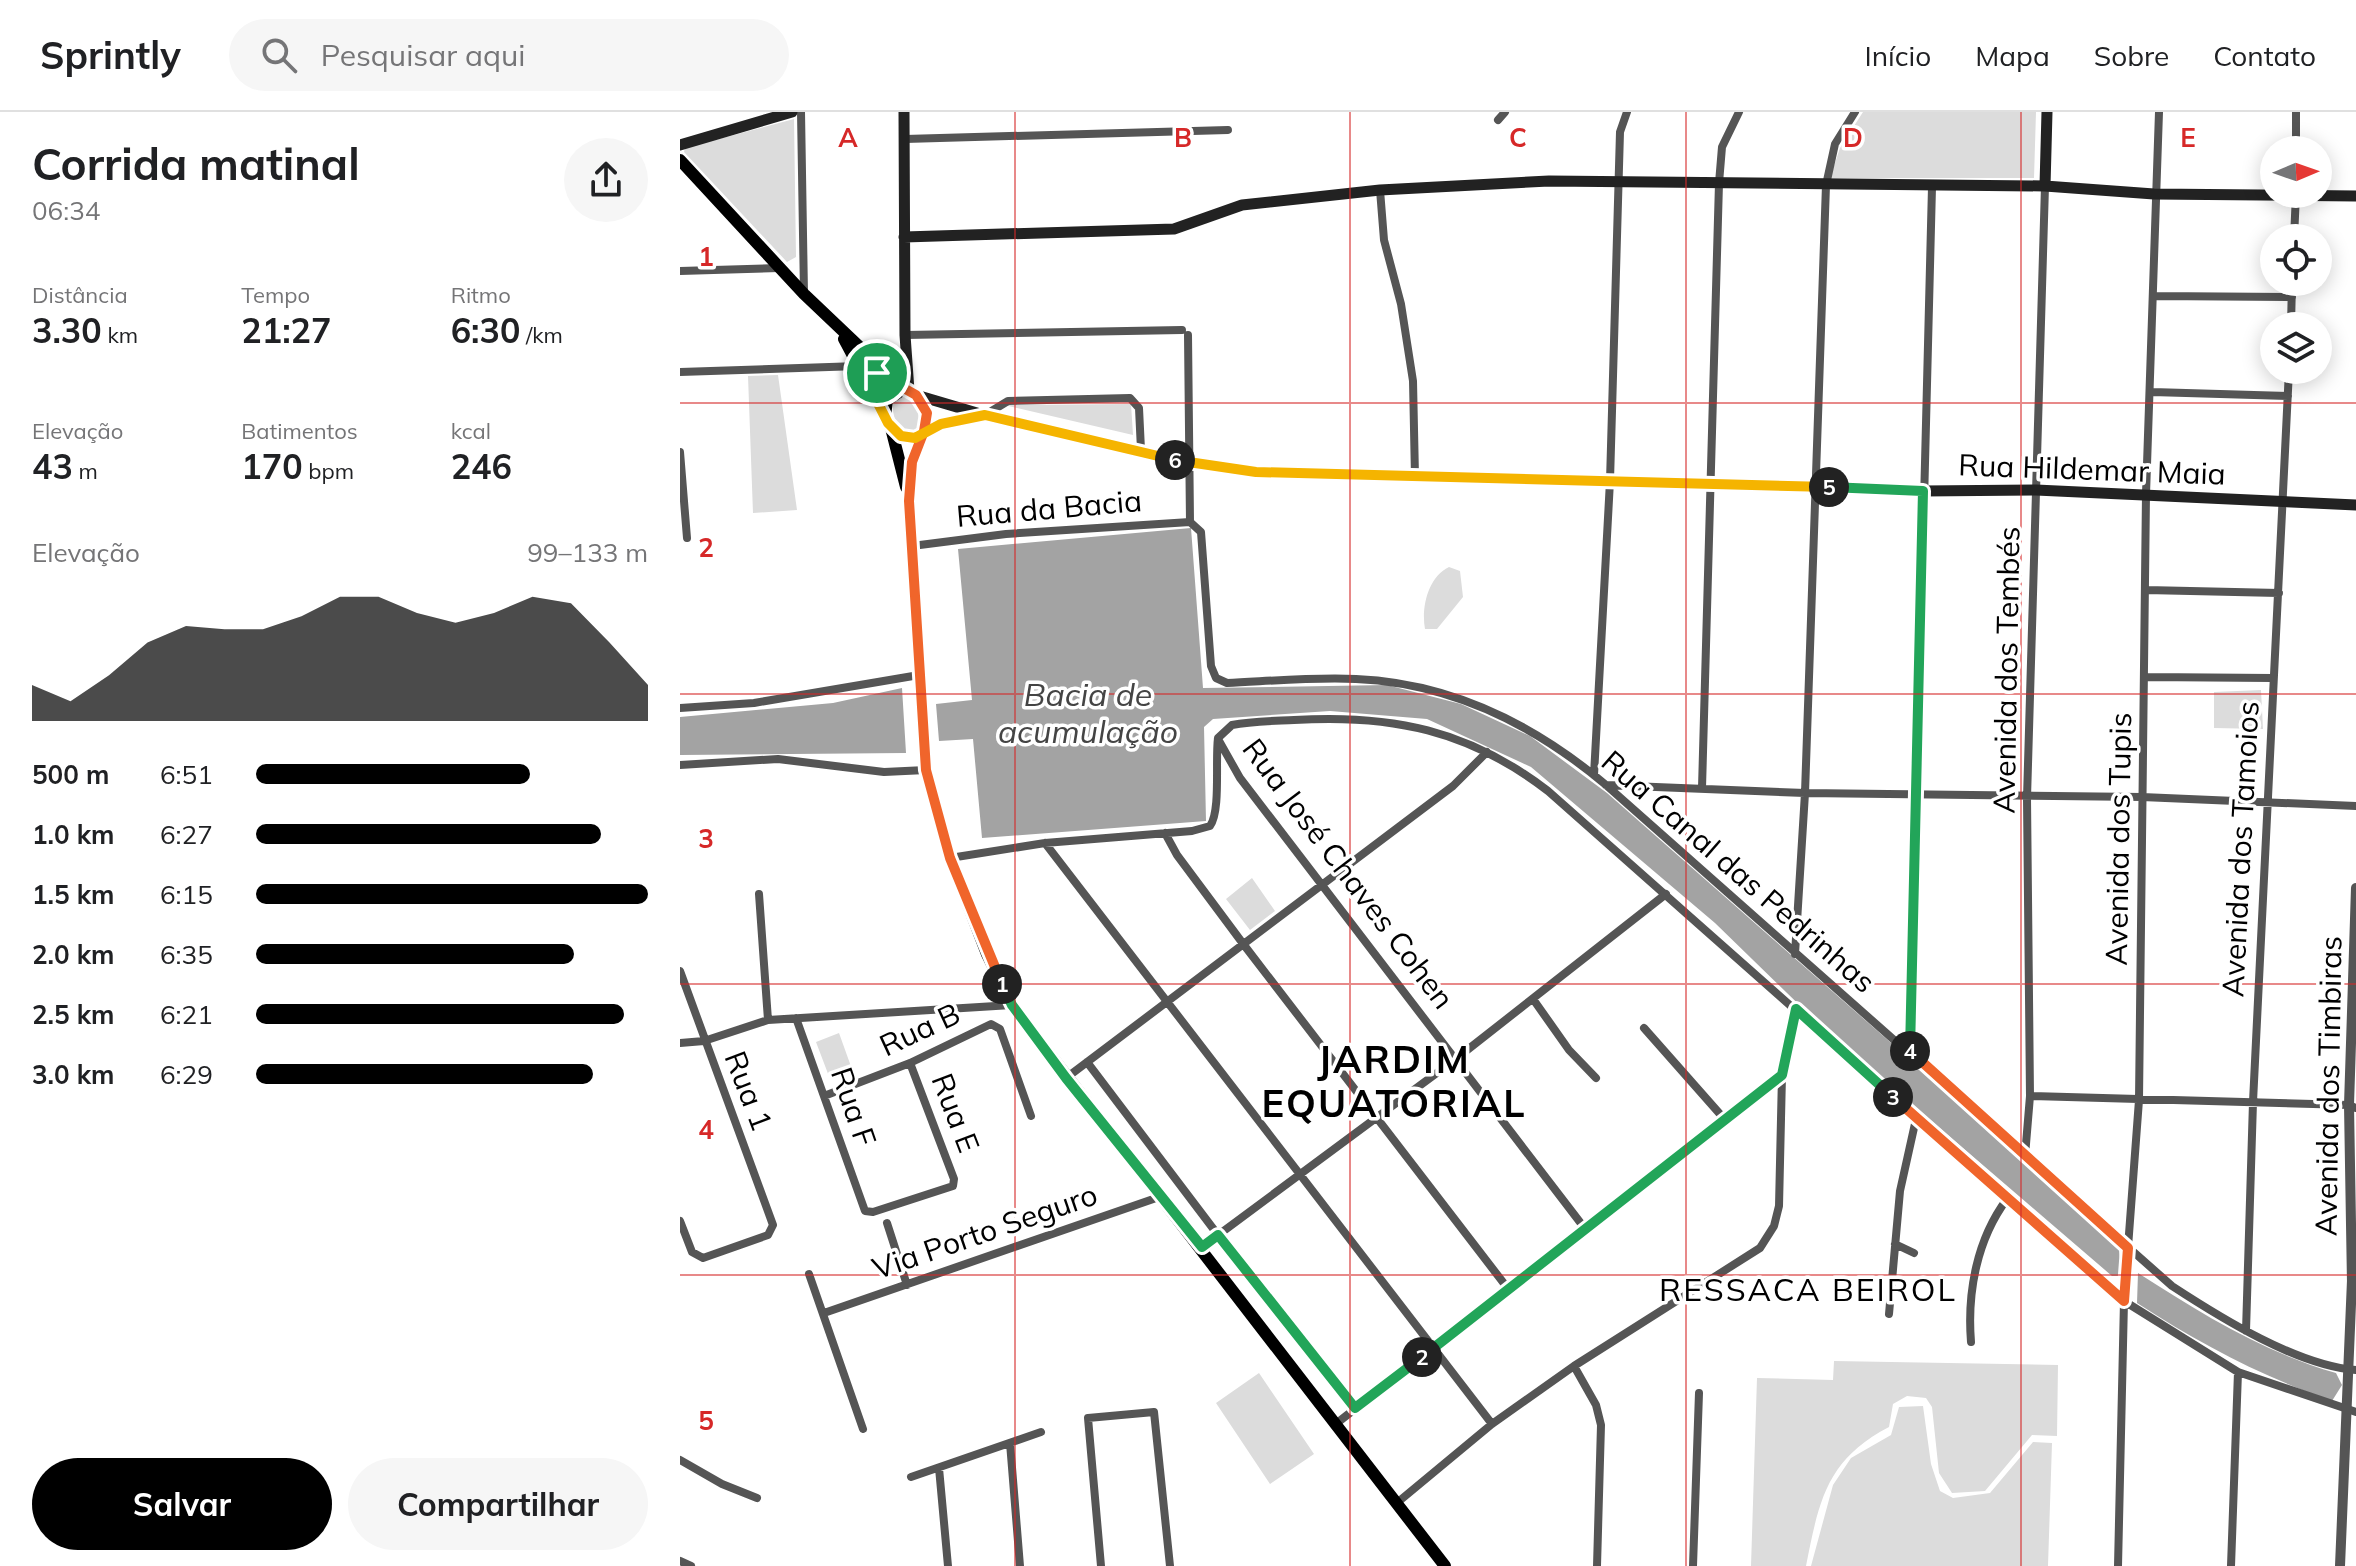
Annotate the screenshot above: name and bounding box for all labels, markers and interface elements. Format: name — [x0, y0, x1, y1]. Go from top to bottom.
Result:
search box — [229, 19, 789, 91]
text: Sprintly — [40, 31, 181, 79]
icon: search — [257, 33, 301, 77]
text: Pesquisar aqui — [321, 36, 525, 74]
text: Início — [1864, 38, 1931, 73]
text: Mapa — [1975, 38, 2050, 73]
text: Sobre — [2094, 38, 2169, 73]
text: Contato — [2213, 38, 2316, 73]
text: A — [838, 121, 858, 154]
text: B — [1174, 121, 1192, 154]
text: C — [1509, 121, 1527, 154]
text: D — [1843, 121, 1863, 154]
text: E — [2180, 121, 2196, 154]
text: Corrida matinal — [32, 136, 360, 191]
north arrow — [2260, 136, 2332, 208]
map controls — [2260, 136, 2332, 384]
button: share — [564, 138, 648, 222]
text: 06:34 — [32, 194, 100, 227]
button: locate — [2260, 224, 2332, 296]
text: 1 — [698, 240, 714, 273]
text: Distância — [32, 281, 128, 309]
text: Tempo — [241, 281, 310, 309]
text: Ritmo — [451, 281, 511, 309]
text: 3.30 — [32, 309, 102, 352]
text: 21:27 — [241, 309, 331, 352]
text: 6:30 — [451, 309, 520, 352]
button: layers — [2260, 312, 2332, 384]
text: km — [102, 321, 138, 349]
text: /km — [520, 321, 563, 349]
pin — [843, 339, 911, 407]
icon: arrive — [855, 351, 899, 395]
text: Elevação — [32, 417, 123, 445]
text: Batimentos — [241, 417, 358, 445]
text: kcal — [451, 417, 491, 445]
pin: 6 — [1155, 440, 1195, 480]
text: 43 — [32, 445, 73, 488]
text: 170 — [241, 445, 303, 488]
text: 246 — [451, 445, 512, 488]
street label: Rua Hildemar Maia — [1958, 445, 2226, 493]
text: 6 — [1168, 446, 1182, 474]
text: m — [73, 457, 98, 485]
text: bpm — [303, 457, 354, 485]
pin: 5 — [1809, 467, 1849, 507]
text: 5 — [1822, 473, 1836, 501]
street label: Rua da Bacia — [955, 481, 1143, 535]
street label: Avenida dos Tembés — [1984, 526, 2028, 814]
text: 2 — [698, 531, 714, 564]
text: Elevação — [32, 536, 140, 569]
text: 99–133 m — [527, 536, 648, 569]
water label: Bacia de acumulação — [998, 674, 1178, 751]
street label: Avenida dos Tamoios — [2213, 700, 2267, 998]
street label: Avenida dos Tupis — [2097, 712, 2139, 966]
street label: Rua José Chaves Cohen — [1235, 731, 1463, 1016]
street label: Rua Canal das Pedrinhas — [1594, 742, 1883, 1001]
text: 500 m — [32, 758, 109, 791]
text: 6:51 — [160, 758, 213, 791]
text: 1.0 km — [32, 818, 115, 851]
text: 6:27 — [160, 818, 213, 851]
text: 3 — [698, 822, 714, 855]
text: 1.5 km — [32, 878, 115, 911]
text: 6:15 — [160, 878, 213, 911]
street label: Avenida dos Timbiras — [2306, 936, 2350, 1236]
text: 2.0 km — [32, 938, 115, 971]
text: 6:35 — [160, 938, 213, 971]
pin: 1 — [982, 964, 1022, 1004]
text: 1 — [995, 970, 1009, 998]
street label: Rua B — [873, 994, 966, 1064]
text: 2.5 km — [32, 998, 115, 1031]
text: 6:21 — [160, 998, 213, 1031]
pin: 4 — [1890, 1031, 1930, 1071]
district label: JARDIM EQUATORIAL — [1262, 1035, 1527, 1127]
text: 4 — [1903, 1037, 1917, 1065]
street label: Rua 1 — [717, 1046, 781, 1136]
text: 3.0 km — [32, 1058, 115, 1091]
text: 6:29 — [160, 1058, 213, 1091]
street label: Rua F — [823, 1062, 885, 1151]
street label: Rua E — [924, 1068, 988, 1158]
pin: 3 — [1873, 1077, 1913, 1117]
text: 3 — [1886, 1083, 1900, 1111]
text: 4 — [698, 1113, 714, 1146]
street label: Via Porto Seguro — [867, 1175, 1102, 1287]
district label: RESSACA BEIROL — [1659, 1269, 1957, 1309]
pin: 2 — [1402, 1337, 1442, 1377]
text: 2 — [1415, 1343, 1429, 1371]
text: 5 — [698, 1404, 714, 1437]
button: Salvar — [32, 1458, 332, 1550]
button: Compartilhar — [348, 1458, 648, 1550]

